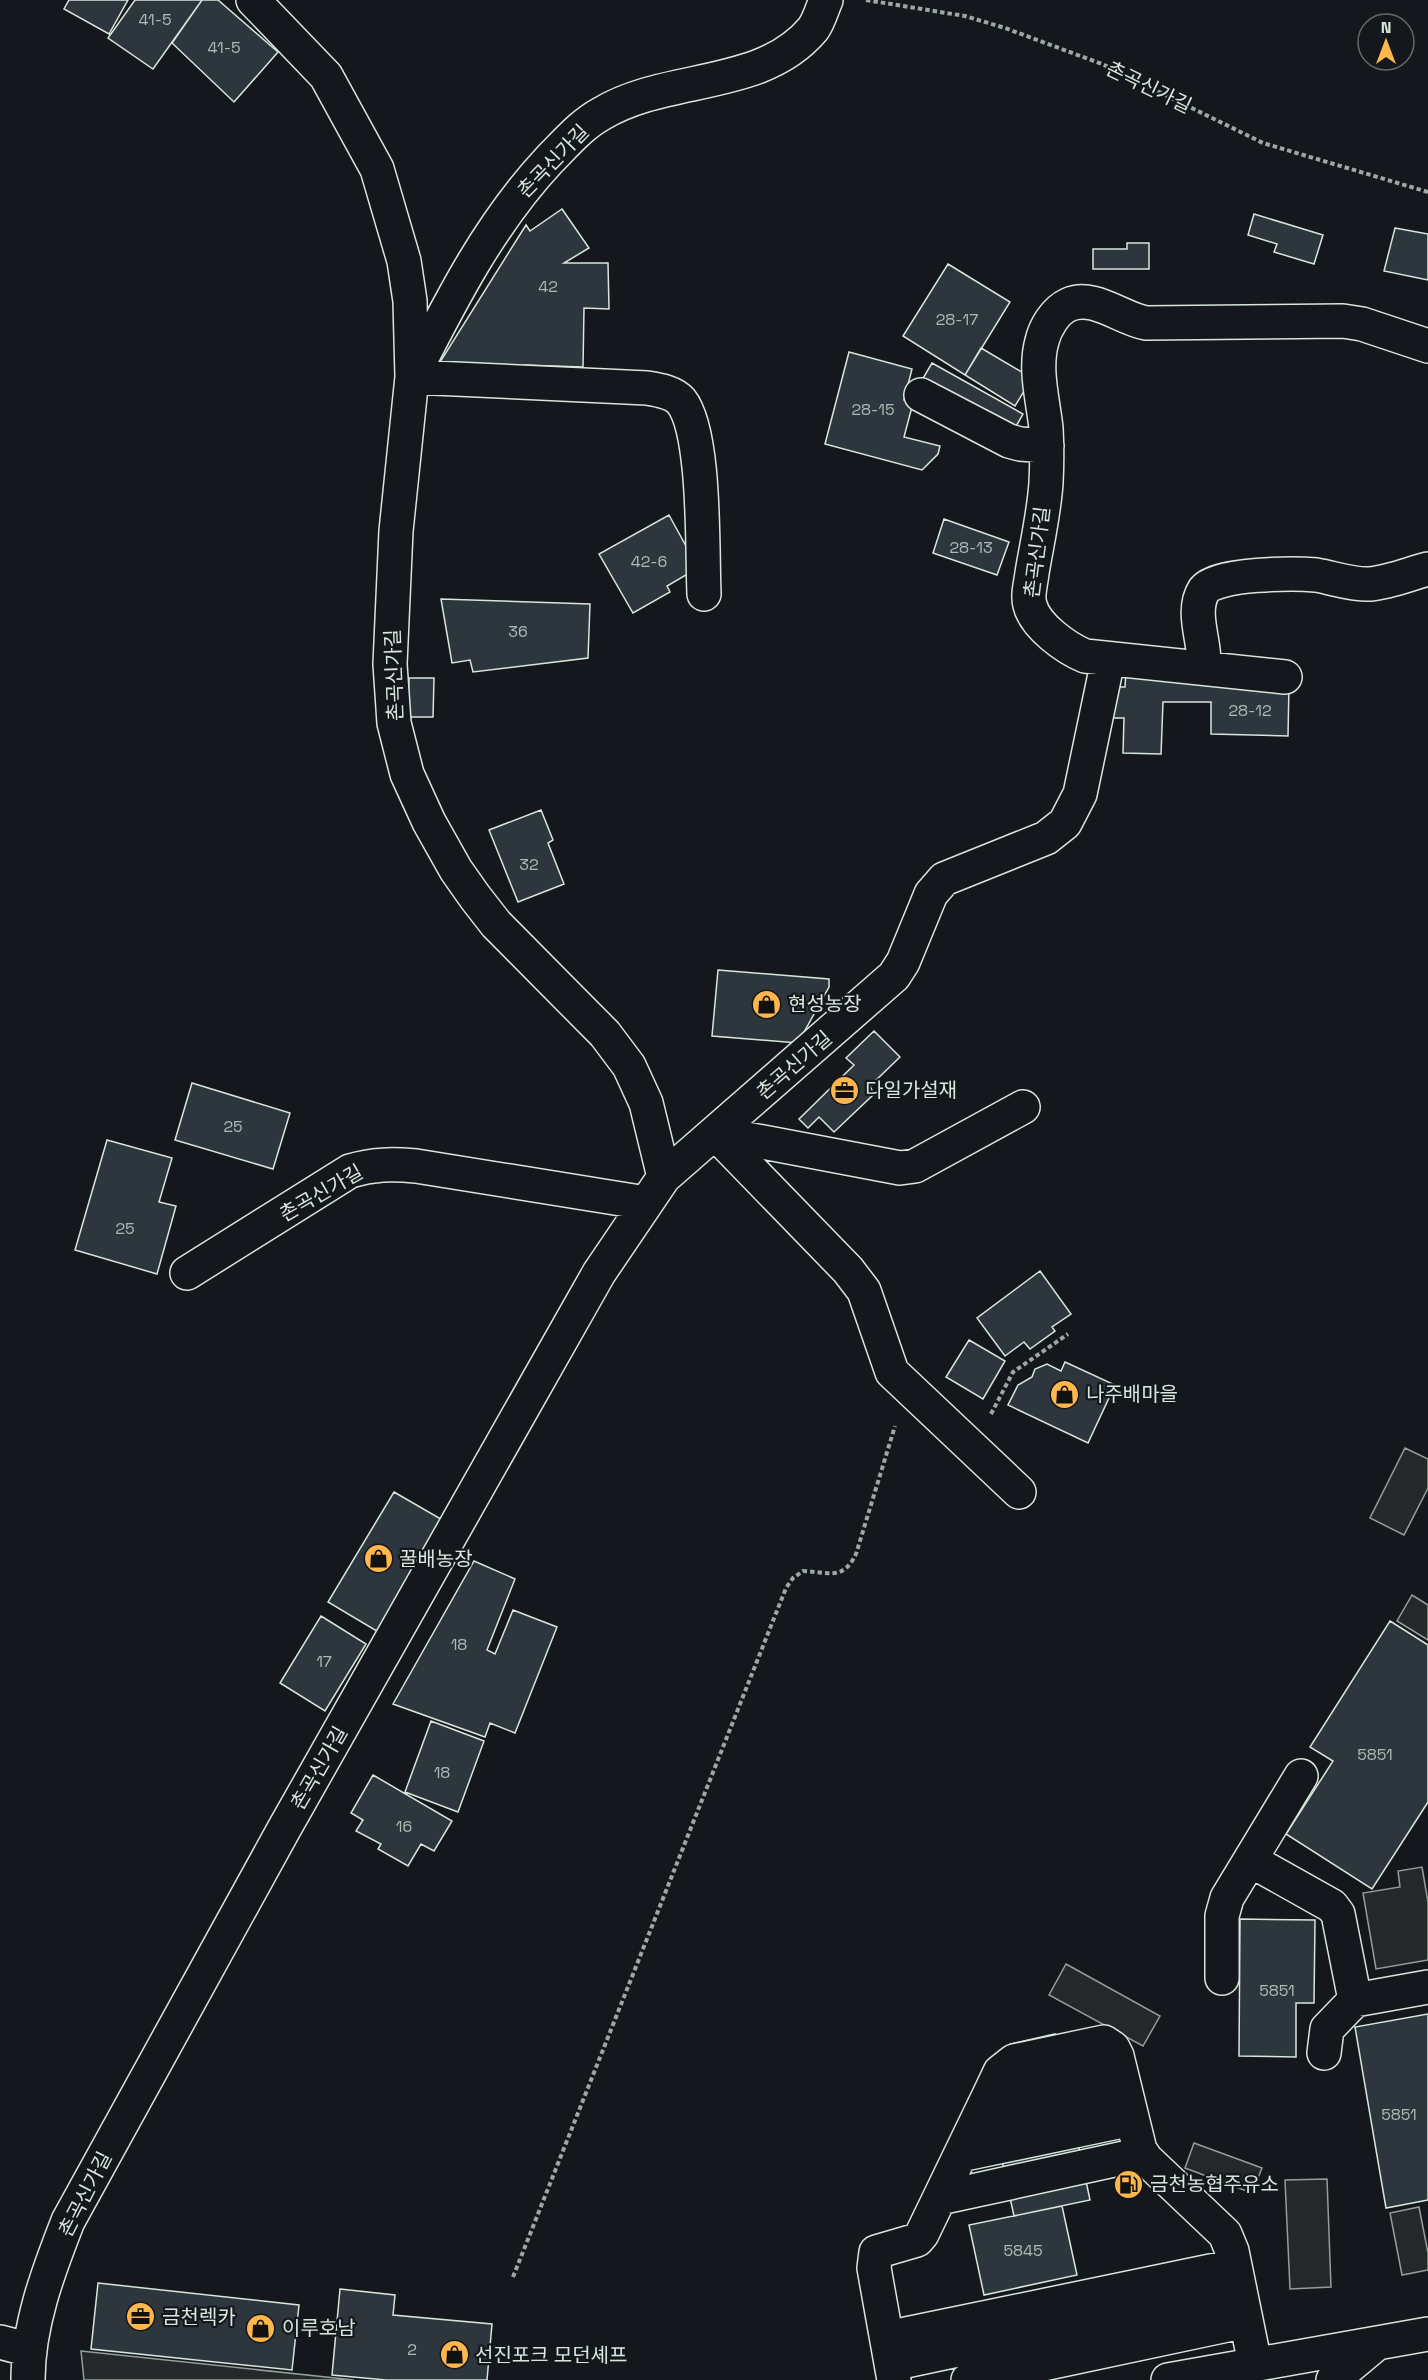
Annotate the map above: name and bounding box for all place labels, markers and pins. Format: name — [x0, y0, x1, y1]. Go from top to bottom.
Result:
shop icon: 현성농장 — [751, 988, 783, 1020]
place label: 현성농장 — [788, 991, 862, 1017]
office icon: 다일가설재 — [828, 1074, 860, 1106]
place label: 다일가설재 — [865, 1077, 957, 1103]
shop icon: 나주배마을 — [1049, 1378, 1081, 1410]
place label: 나주배마을 — [1086, 1381, 1178, 1407]
shop icon: 꿀배농장 — [362, 1543, 394, 1575]
place label: 꿀배농장 — [399, 1546, 473, 1572]
fuel station icon: 금천농협주유소 — [1113, 2168, 1145, 2200]
place label: 금천농협주유소 — [1150, 2171, 1279, 2197]
office icon: 금천렉카 — [125, 2301, 157, 2333]
place label: 금천렉카 — [162, 2304, 236, 2330]
shop icon: 이루호남 — [245, 2312, 277, 2344]
place label: 이루호남 — [282, 2315, 356, 2341]
shop icon: 선진포크 모던셰프 — [438, 2339, 470, 2371]
place label: 선진포크 모던셰프 — [475, 2342, 627, 2368]

